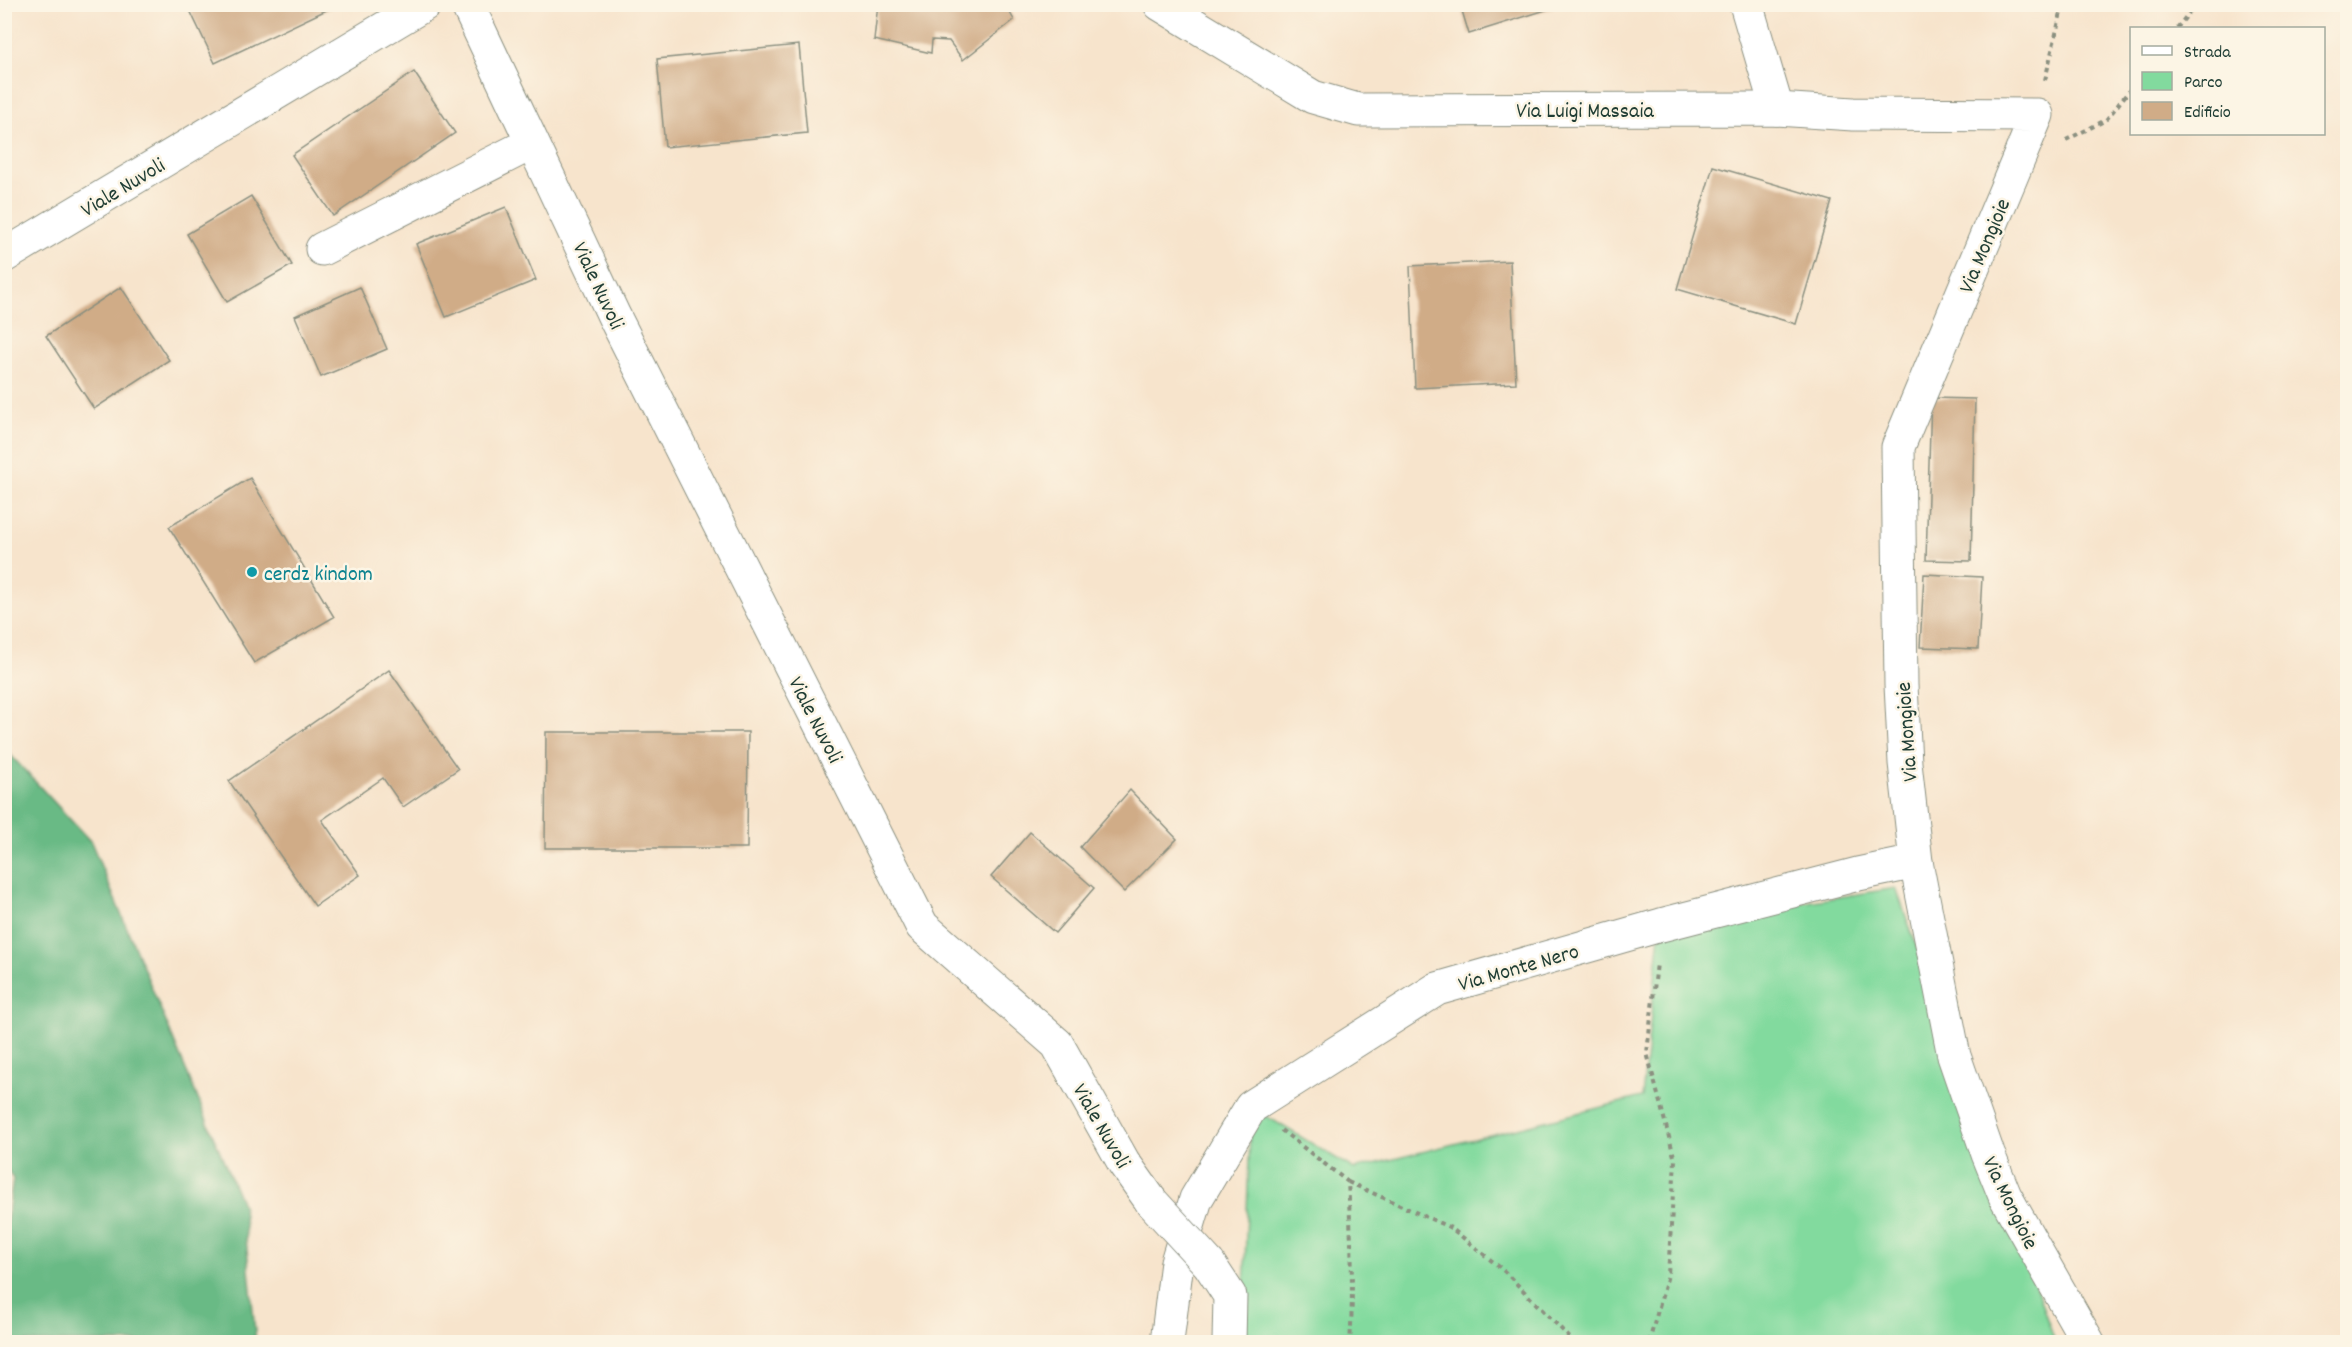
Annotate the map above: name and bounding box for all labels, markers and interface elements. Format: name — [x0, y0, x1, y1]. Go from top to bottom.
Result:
legend — [2130, 27, 2325, 135]
text: Strada — [2184, 41, 2231, 66]
text: Parco — [2184, 71, 2223, 96]
street label: Via Luigi Massaia — [1516, 97, 1654, 128]
text: Edificio — [2184, 101, 2231, 126]
street label: Viale Nuvoli — [76, 152, 172, 226]
street label: Via Mongioie — [1952, 194, 2020, 298]
street label: Viale Nuvoli — [563, 238, 631, 335]
place label: cerdz kindom — [264, 560, 373, 591]
marker: cerdz kindom — [245, 565, 259, 579]
street label: Viale Nuvoli — [779, 672, 849, 769]
street label: Via Mongioie — [1890, 681, 1927, 783]
street label: Via Monte Nero — [1455, 937, 1583, 1001]
street label: Viale Nuvoli — [1063, 1079, 1137, 1175]
street label: Via Mongioie — [1973, 1152, 2045, 1255]

